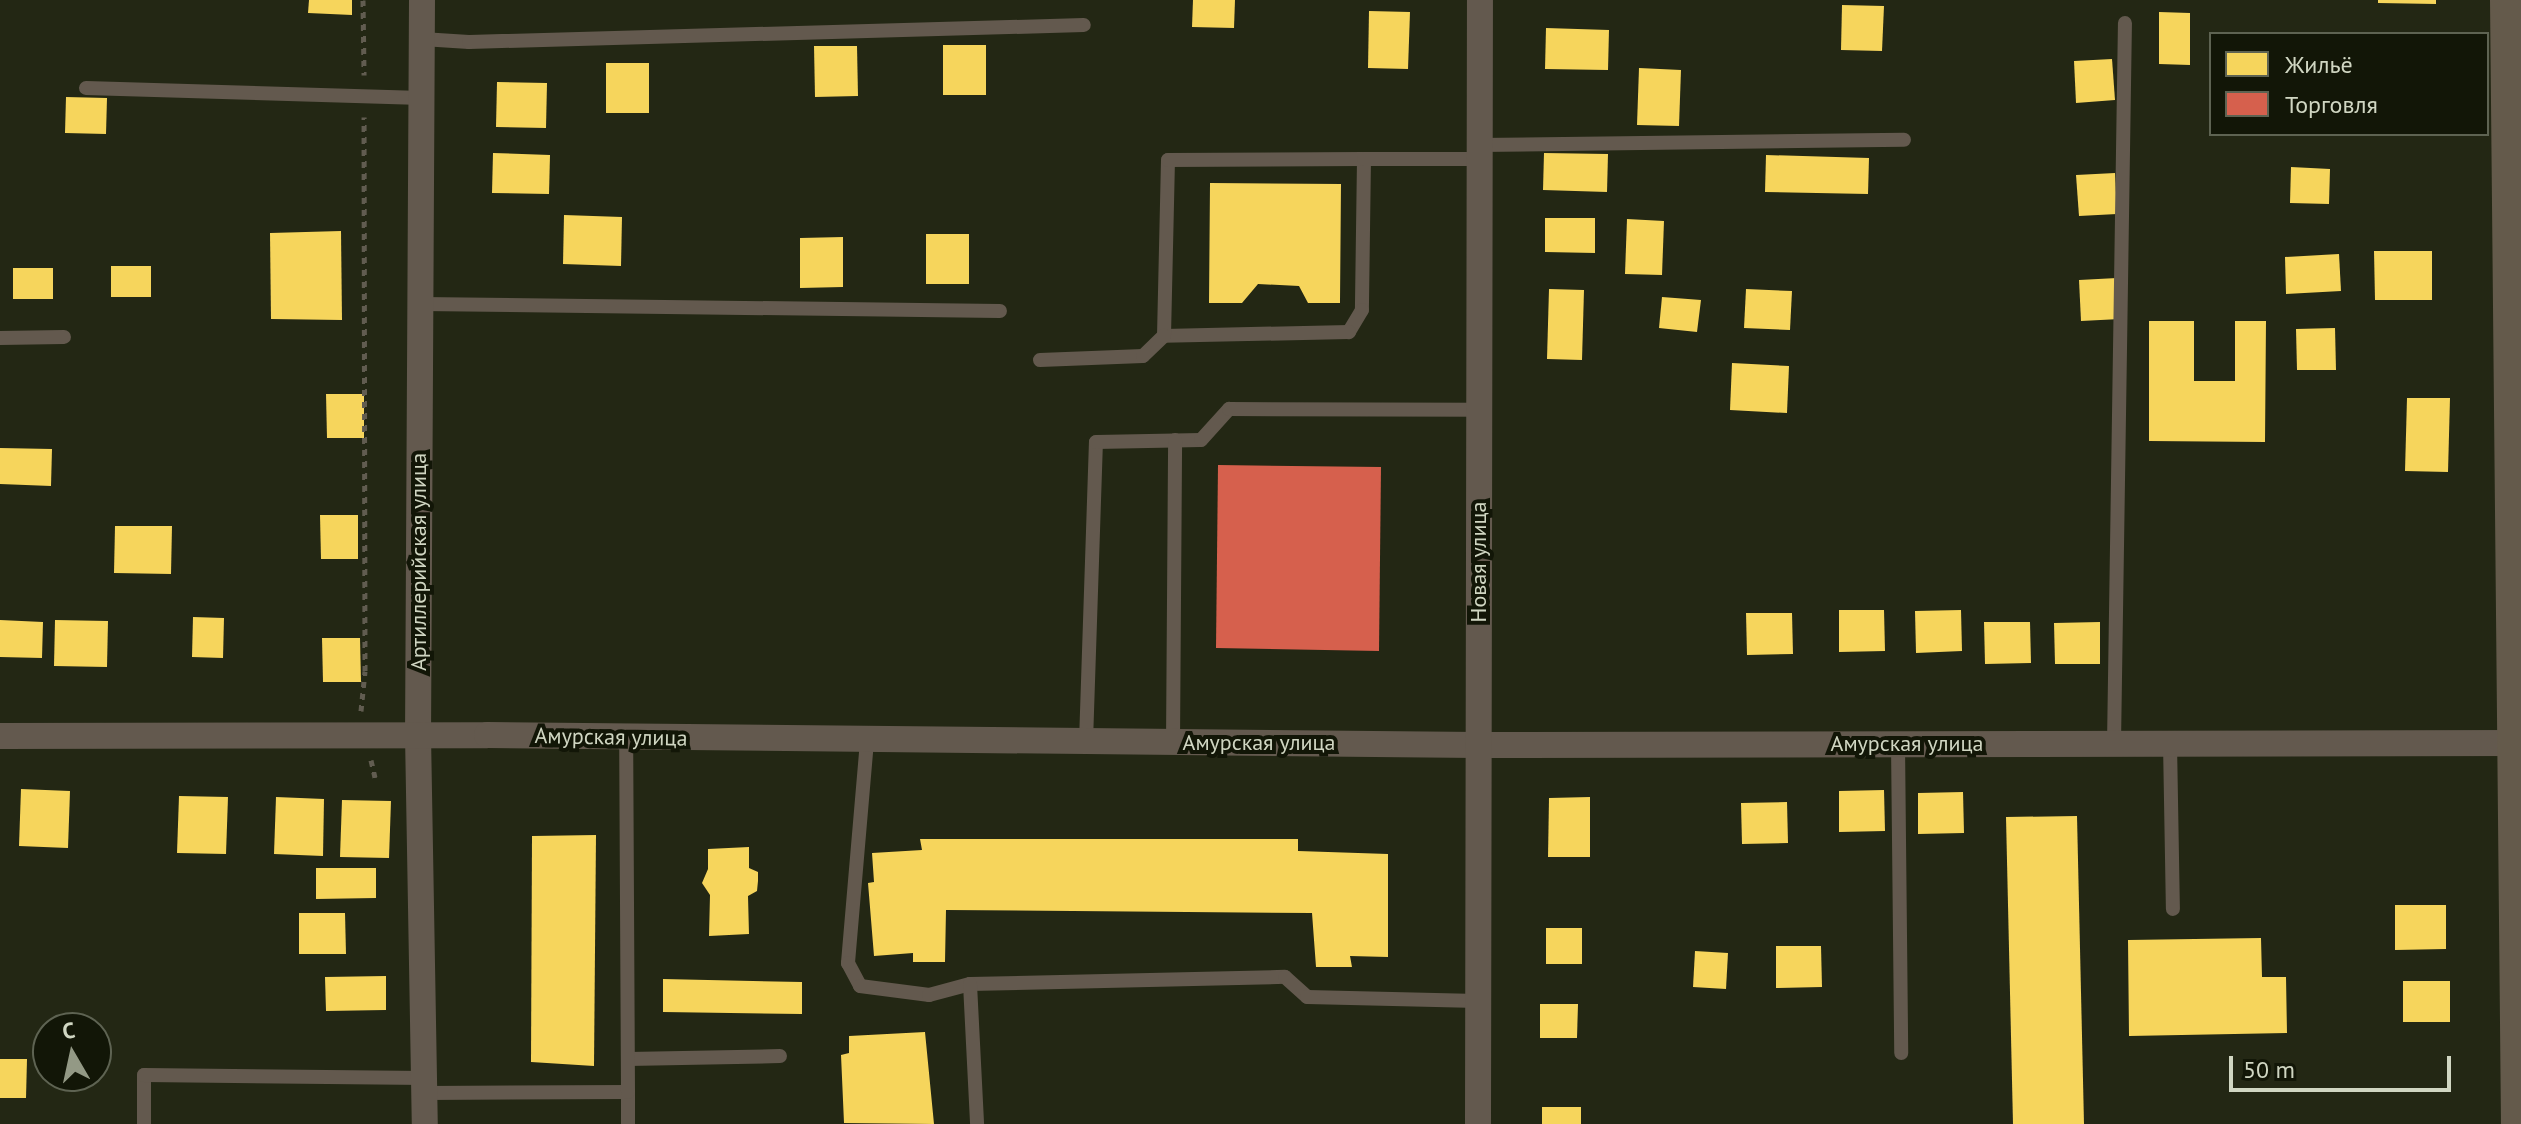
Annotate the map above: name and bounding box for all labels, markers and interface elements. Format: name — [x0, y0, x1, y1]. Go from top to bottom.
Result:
legend — [2209, 32, 2489, 136]
text: Жильё — [2285, 49, 2353, 80]
text: Торговля — [2285, 89, 2378, 120]
street label: Артиллерийская улица — [406, 453, 432, 671]
street label: Новая улица — [1466, 502, 1492, 622]
street label: Амурская улица — [534, 722, 688, 752]
street label: Амурская улица — [1183, 730, 1335, 756]
street label: Амурская улица — [1831, 731, 1983, 757]
north arrow — [32, 1012, 112, 1092]
text: С — [60, 1015, 77, 1045]
scale bar — [2233, 1040, 2455, 1090]
text: 50 m — [2243, 1054, 2295, 1085]

